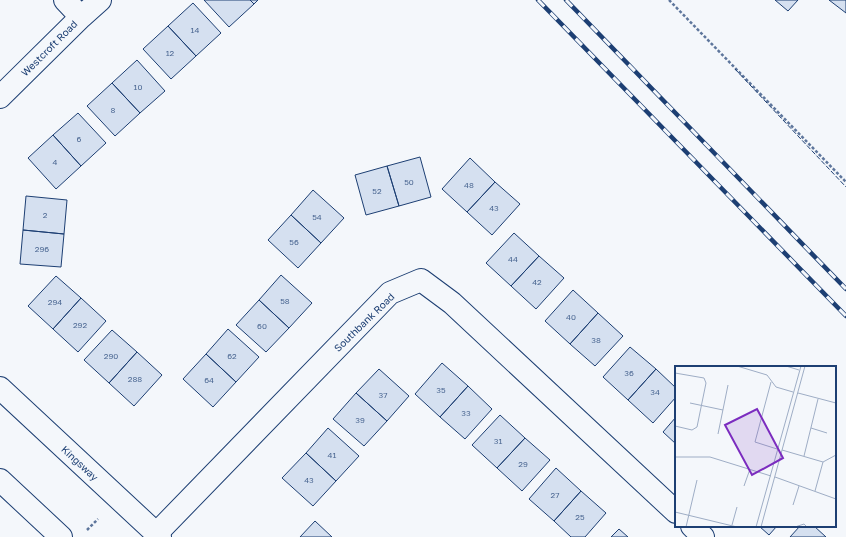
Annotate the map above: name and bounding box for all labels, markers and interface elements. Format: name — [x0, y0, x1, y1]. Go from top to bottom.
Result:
street label: Westcroft Road — [19, 18, 79, 78]
house number: 14 — [191, 25, 199, 35]
house number: 12 — [166, 48, 175, 58]
house number: 10 — [134, 82, 142, 92]
house number: 8 — [111, 105, 116, 115]
house number: 6 — [77, 134, 82, 144]
house number: 4 — [53, 157, 58, 167]
house number: 50 — [404, 177, 414, 187]
house number: 48 — [464, 180, 474, 190]
house number: 52 — [372, 186, 382, 196]
house number: 43 — [489, 203, 499, 213]
house number: 2 — [43, 210, 48, 220]
house number: 54 — [312, 212, 322, 222]
house number: 56 — [289, 237, 299, 247]
house number: 296 — [35, 244, 49, 254]
house number: 44 — [508, 254, 518, 264]
house number: 42 — [532, 277, 542, 287]
street label: Southbank Road — [331, 290, 397, 354]
house number: 58 — [280, 296, 290, 306]
house number: 294 — [48, 297, 62, 307]
house number: 40 — [566, 312, 576, 322]
house number: 292 — [73, 320, 87, 330]
house number: 60 — [257, 321, 267, 331]
house number: 38 — [591, 335, 601, 345]
house number: 290 — [104, 351, 118, 361]
house number: 62 — [227, 351, 237, 361]
inset map — [675, 366, 836, 527]
house number: 36 — [624, 368, 634, 378]
house number: 288 — [128, 374, 142, 384]
house number: 64 — [204, 375, 214, 385]
house number: 35 — [436, 385, 446, 395]
house number: 34 — [650, 387, 660, 397]
house number: 37 — [379, 390, 387, 400]
house number: 33 — [461, 408, 471, 418]
house number: 39 — [355, 415, 365, 425]
house number: 31 — [494, 436, 502, 446]
street label: Kingsway — [59, 443, 101, 483]
house number: 41 — [328, 450, 336, 460]
house number: 29 — [518, 459, 528, 469]
house number: 43 — [304, 475, 314, 485]
house number: 27 — [551, 490, 559, 500]
house number: 25 — [575, 512, 585, 522]

